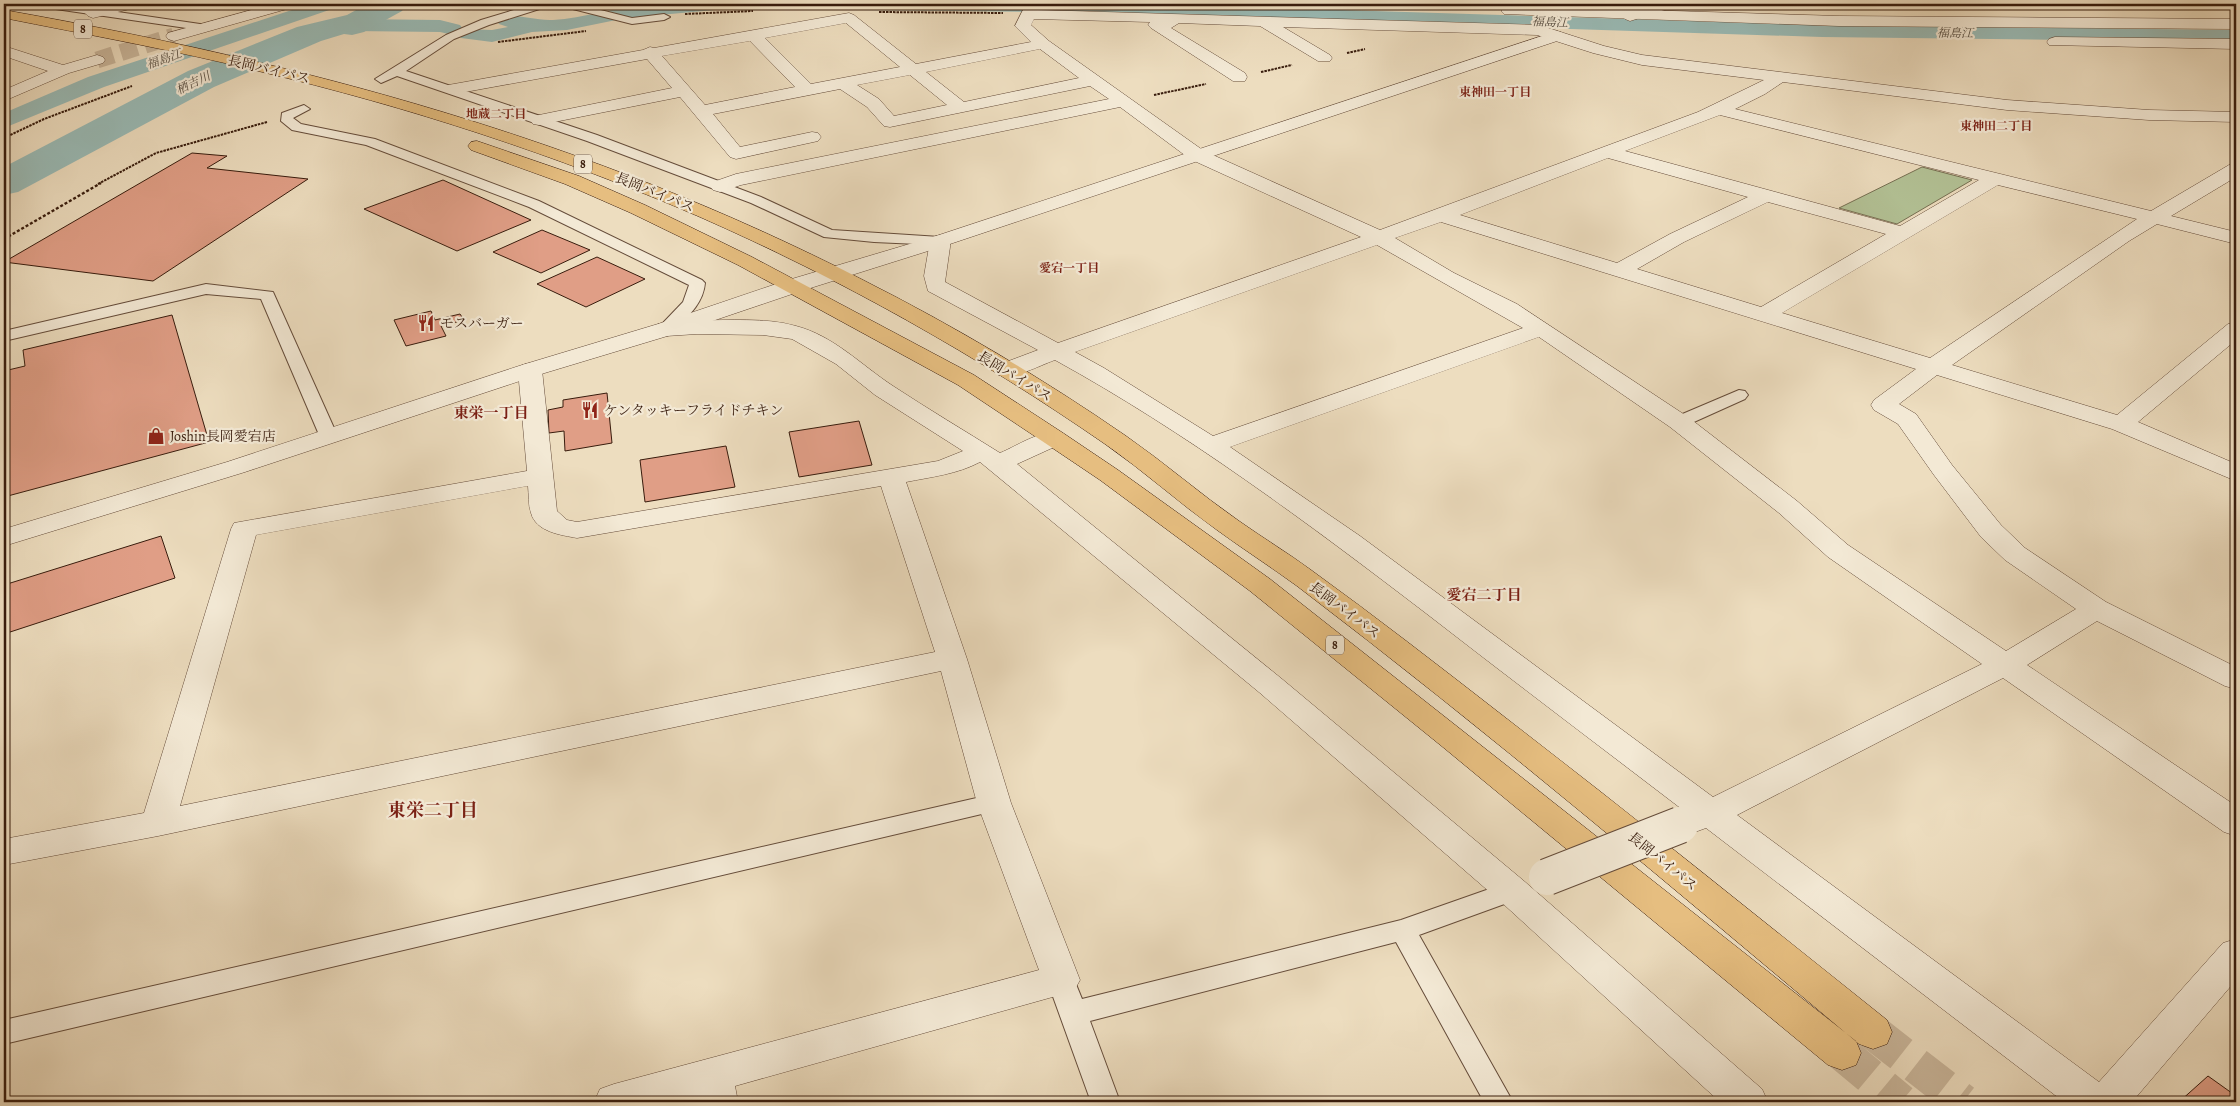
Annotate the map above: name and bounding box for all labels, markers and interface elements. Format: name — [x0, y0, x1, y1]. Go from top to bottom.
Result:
water label: 福島江 — [1532, 13, 1570, 31]
road number: 8 — [74, 20, 92, 38]
water label: 福島江 — [1937, 25, 1975, 41]
water label: 福島江 — [144, 45, 186, 72]
street label: 長岡バイパス — [226, 51, 312, 88]
water label: 栖吉川 — [173, 67, 214, 98]
district label: 東神田一丁目 — [1459, 84, 1531, 100]
district label: 地蔵二丁目 — [466, 106, 526, 122]
district label: 東神田二丁目 — [1960, 118, 2032, 134]
road number: 8 — [574, 154, 592, 173]
street label: 長岡バイパス — [612, 168, 697, 217]
district label: 愛宕一丁目 — [1039, 260, 1099, 276]
restaurant icon: モスバーガー — [416, 313, 436, 333]
place label: モスバーガー — [440, 314, 524, 333]
street label: 長岡バイパス — [974, 347, 1056, 406]
restaurant icon: ケンタッキーフライドチキン — [580, 400, 600, 420]
place label: ケンタッキーフライドチキン — [604, 401, 783, 420]
district label: 東栄一丁目 — [453, 403, 529, 423]
shop icon: Joshin長岡愛宕店 — [146, 426, 166, 446]
place label: Joshin長岡愛宕店 — [170, 427, 276, 446]
street label: 長岡バイパス — [1306, 578, 1384, 643]
district label: 愛宕二丁目 — [1446, 585, 1522, 605]
road number: 8 — [1326, 636, 1344, 654]
district label: 東栄二丁目 — [388, 798, 478, 822]
street label: 長岡バイパス — [1624, 828, 1701, 895]

